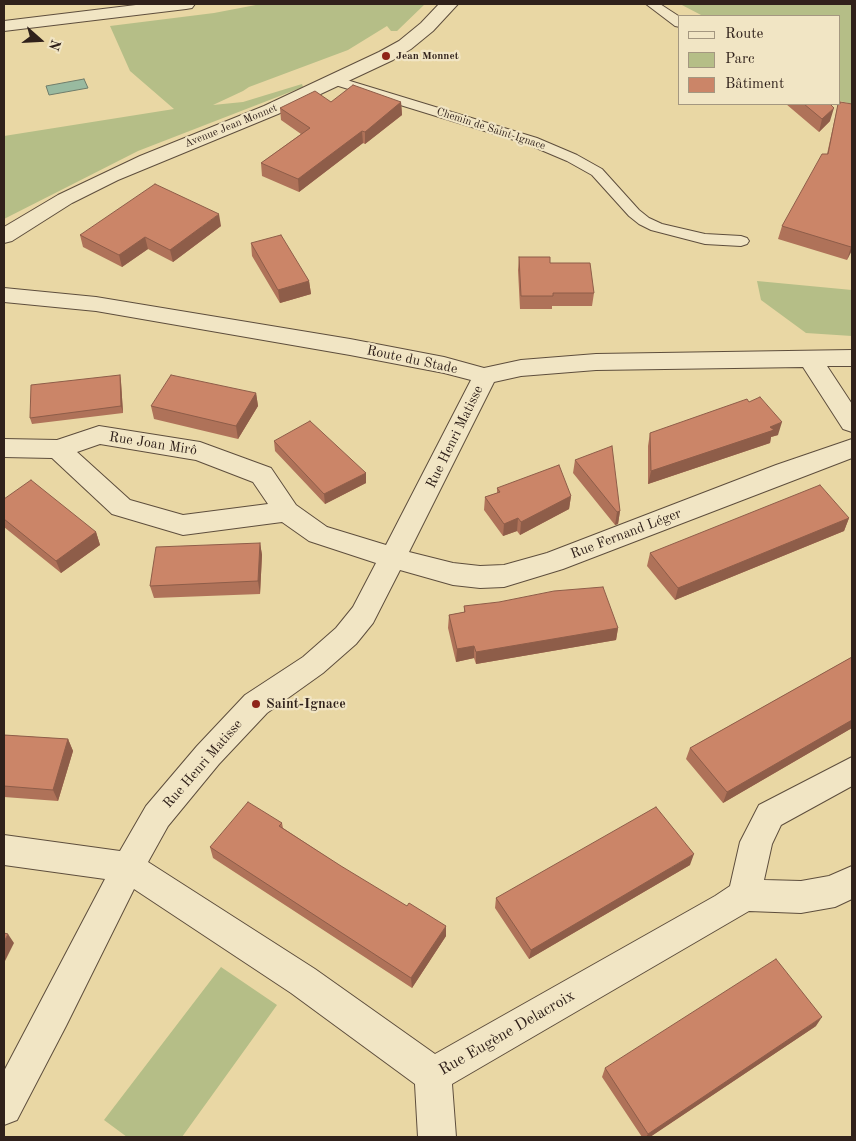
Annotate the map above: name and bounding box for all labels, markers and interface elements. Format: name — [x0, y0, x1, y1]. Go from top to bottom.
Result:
north arrow — [15, 15, 65, 65]
legend — [678, 15, 841, 105]
text: Route — [725, 27, 763, 42]
text: N — [46, 38, 63, 52]
place label: Jean Monnet — [396, 49, 459, 63]
marker: Jean Monnet — [380, 50, 392, 62]
text: Parc — [725, 52, 755, 67]
text: Bâtiment — [725, 77, 784, 92]
street label: Avenue Jean Monnet — [183, 101, 279, 151]
street label: Chemin de Saint-Ignace — [435, 105, 547, 153]
street label: Route du Stade — [365, 342, 459, 378]
street label: Rue Henri Matisse — [423, 383, 487, 491]
street label: Rue Joan Mirô — [108, 429, 198, 459]
street label: Rue Fernand Léger — [568, 505, 684, 563]
place label: Saint-Ignace — [266, 696, 346, 712]
marker: Saint-Ignace — [250, 698, 262, 710]
street label: Rue Henri Matisse — [160, 716, 246, 812]
street label: Rue Eugène Delacroix — [435, 986, 579, 1080]

